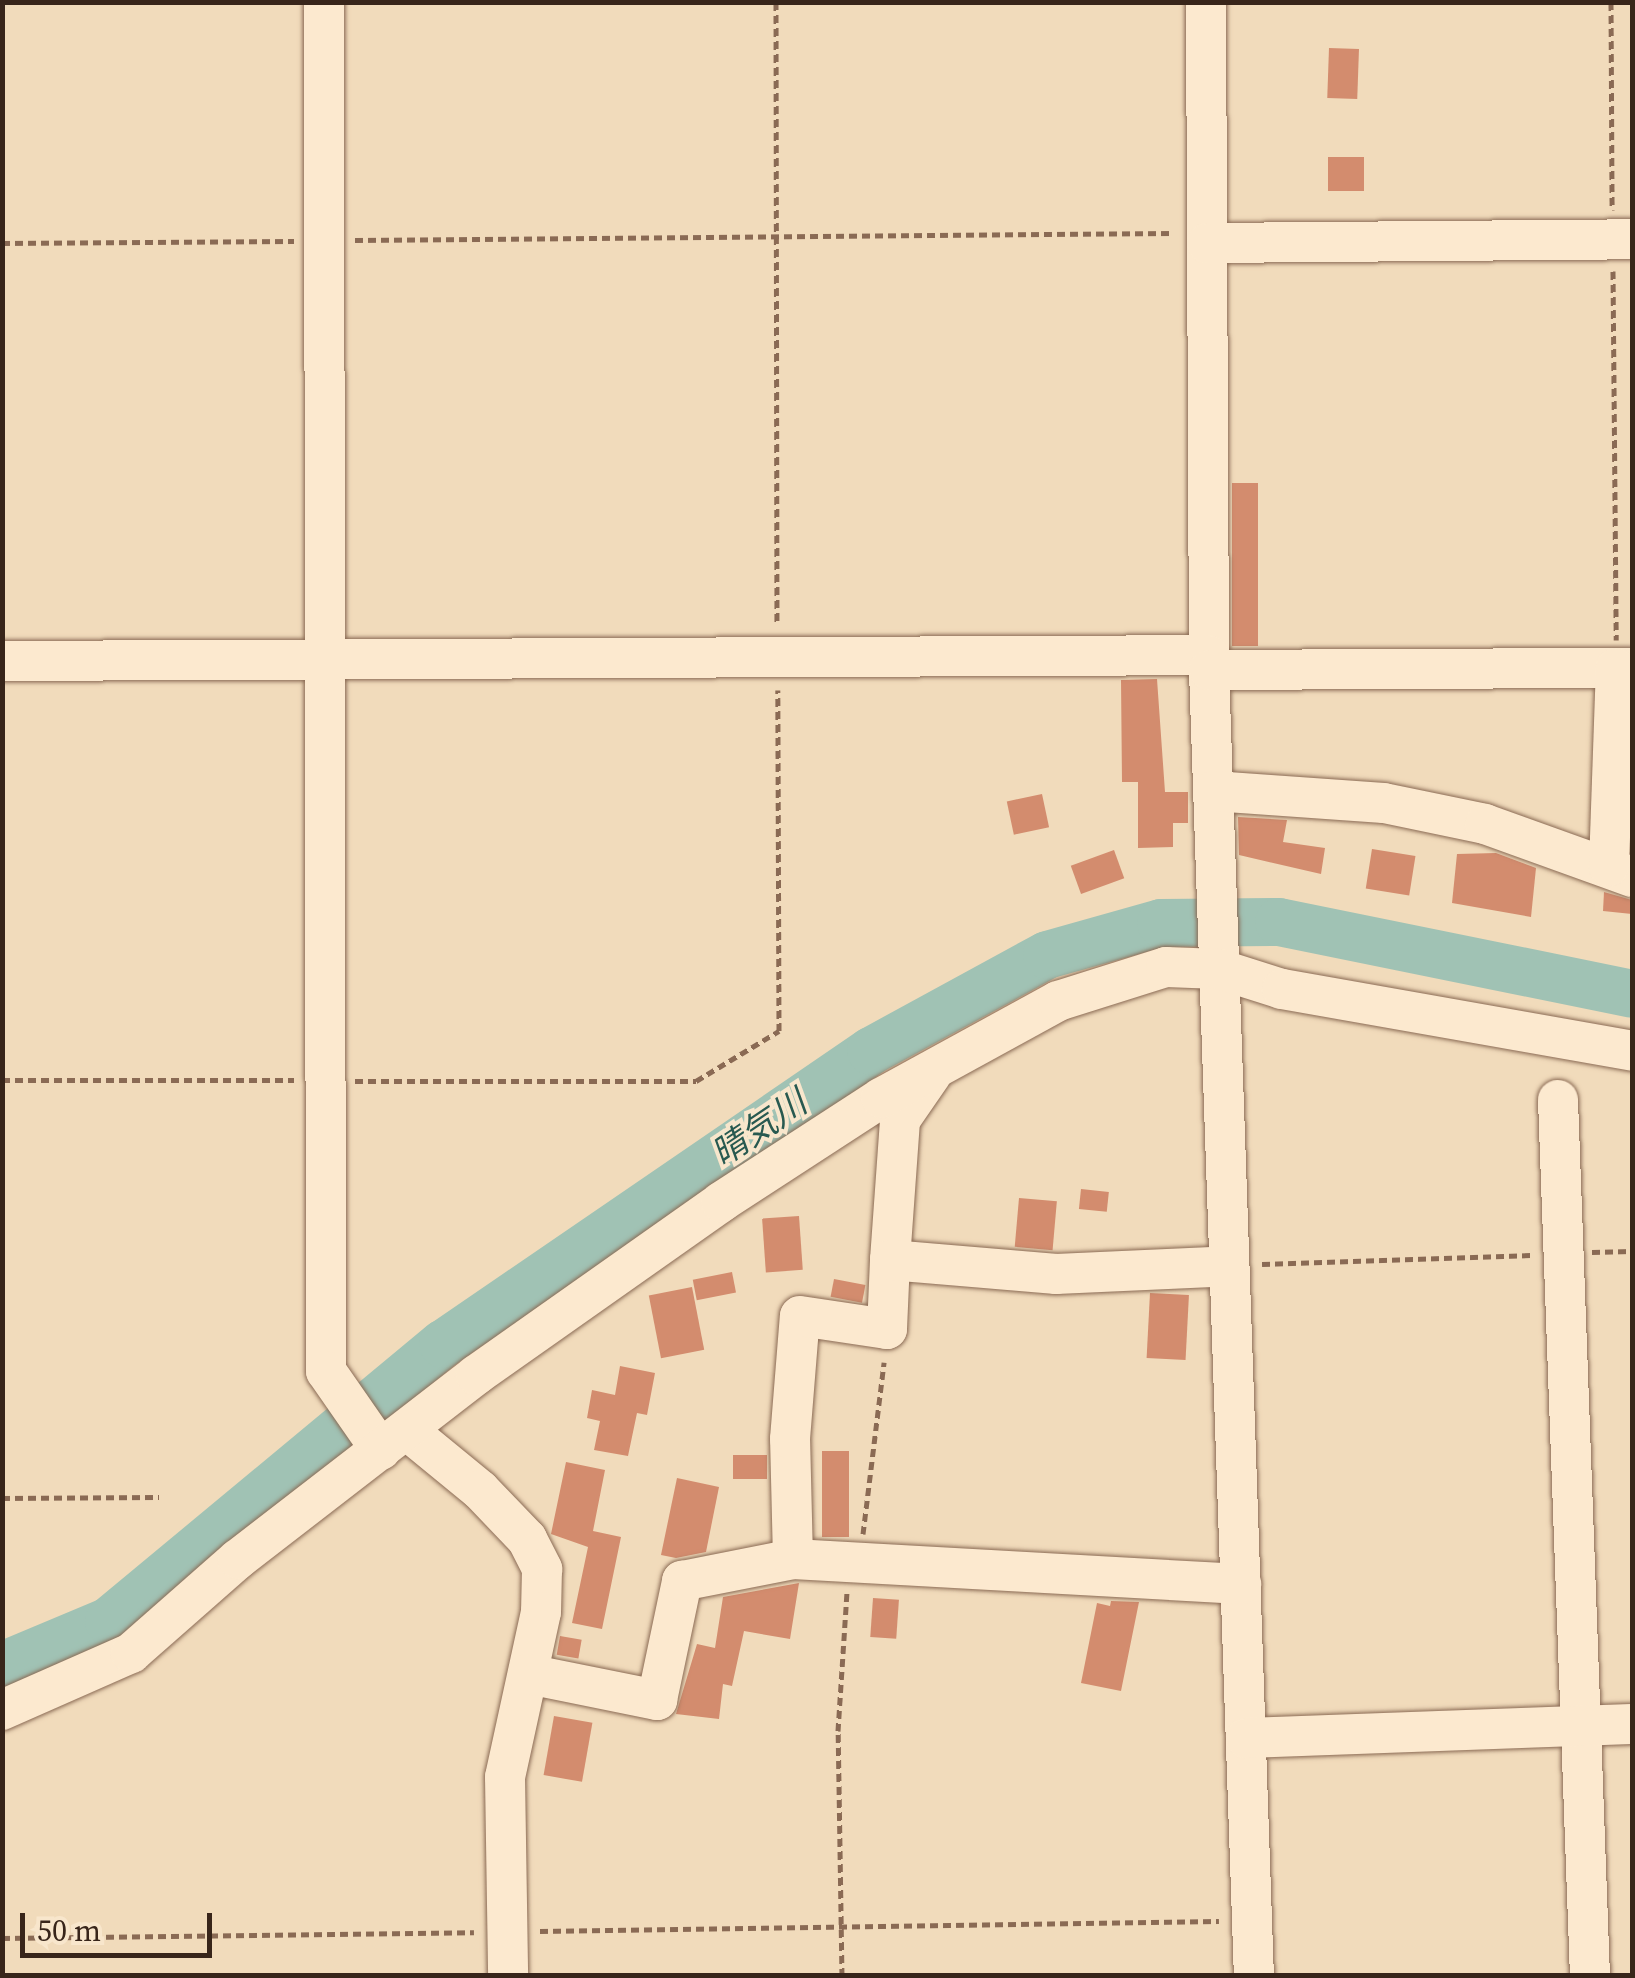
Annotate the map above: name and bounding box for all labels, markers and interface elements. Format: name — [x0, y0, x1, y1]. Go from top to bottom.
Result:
water label: 晴気川 — [704, 1081, 814, 1175]
scale bar — [25, 1893, 218, 1955]
text: 50 m — [37, 1910, 101, 1951]

